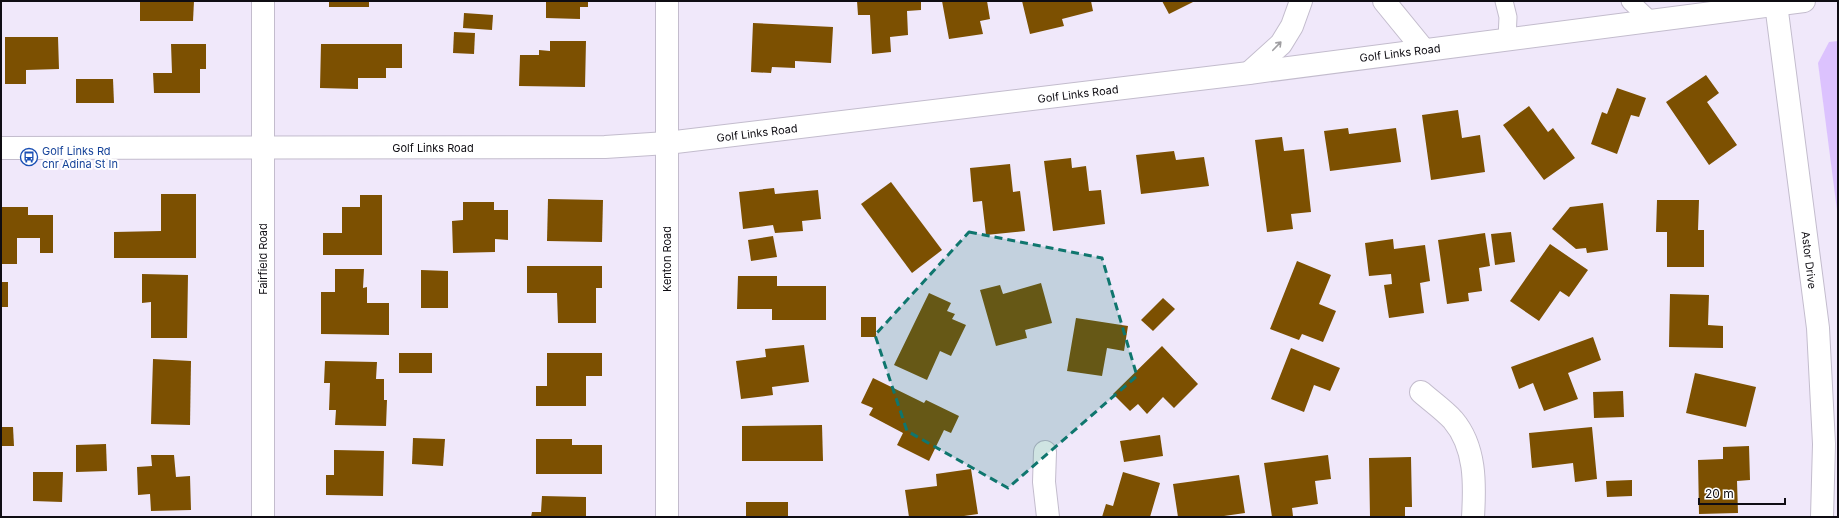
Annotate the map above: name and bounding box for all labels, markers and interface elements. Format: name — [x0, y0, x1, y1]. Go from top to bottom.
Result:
one-way arrow — [1273, 41, 1282, 51]
street label: Golf Links Road — [1359, 41, 1441, 65]
street label: Golf Links Road — [1037, 82, 1119, 106]
street label: Golf Links Road — [716, 121, 798, 145]
street label: Golf Links Road — [392, 141, 474, 155]
place label: Golf Links Rd cnr Adina St In — [42, 144, 118, 171]
bus stop icon: Golf Links Rd cnr Adina St In — [19, 147, 39, 167]
street label: Fairfield Road — [256, 223, 270, 295]
street label: Kenton Road — [660, 226, 674, 292]
street label: Astor Drive — [1799, 230, 1819, 290]
scale bar — [1699, 480, 1785, 506]
text: 20 m — [1705, 486, 1734, 501]

